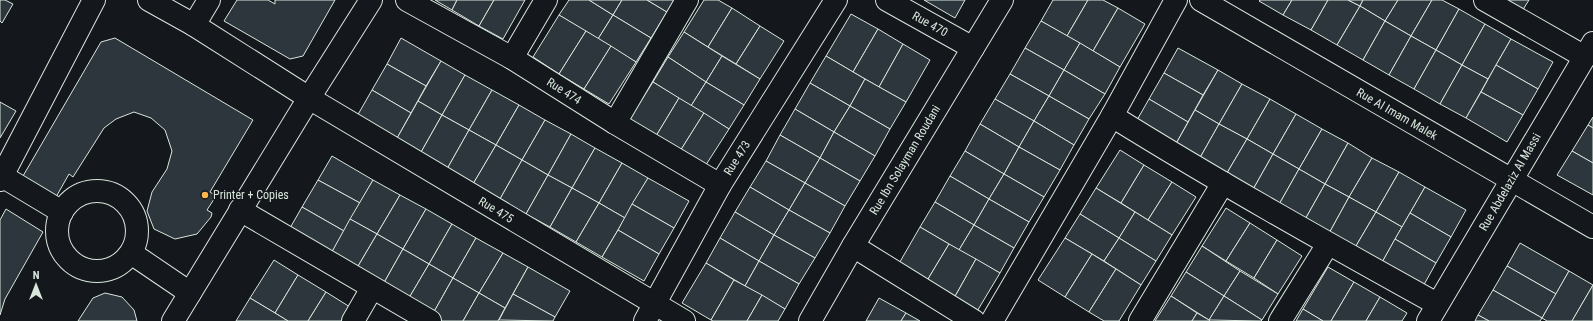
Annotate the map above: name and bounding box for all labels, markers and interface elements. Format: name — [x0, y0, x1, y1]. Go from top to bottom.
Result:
street label: Rue 470 — [910, 9, 950, 39]
street label: Rue 474 — [544, 75, 584, 107]
street label: Rue Al Imam Malek — [1354, 85, 1440, 143]
street label: Rue Ibn Solayman Roudani — [867, 103, 943, 217]
street label: Rue Abdelaziz Al Massi — [1476, 131, 1544, 233]
street label: Rue 473 — [721, 138, 753, 178]
place label: Printer + Copies — [213, 188, 289, 202]
marker: Printer + Copies — [200, 190, 210, 200]
street label: Rue 475 — [476, 194, 516, 226]
north arrow — [16, 265, 56, 305]
text: N — [33, 269, 40, 282]

